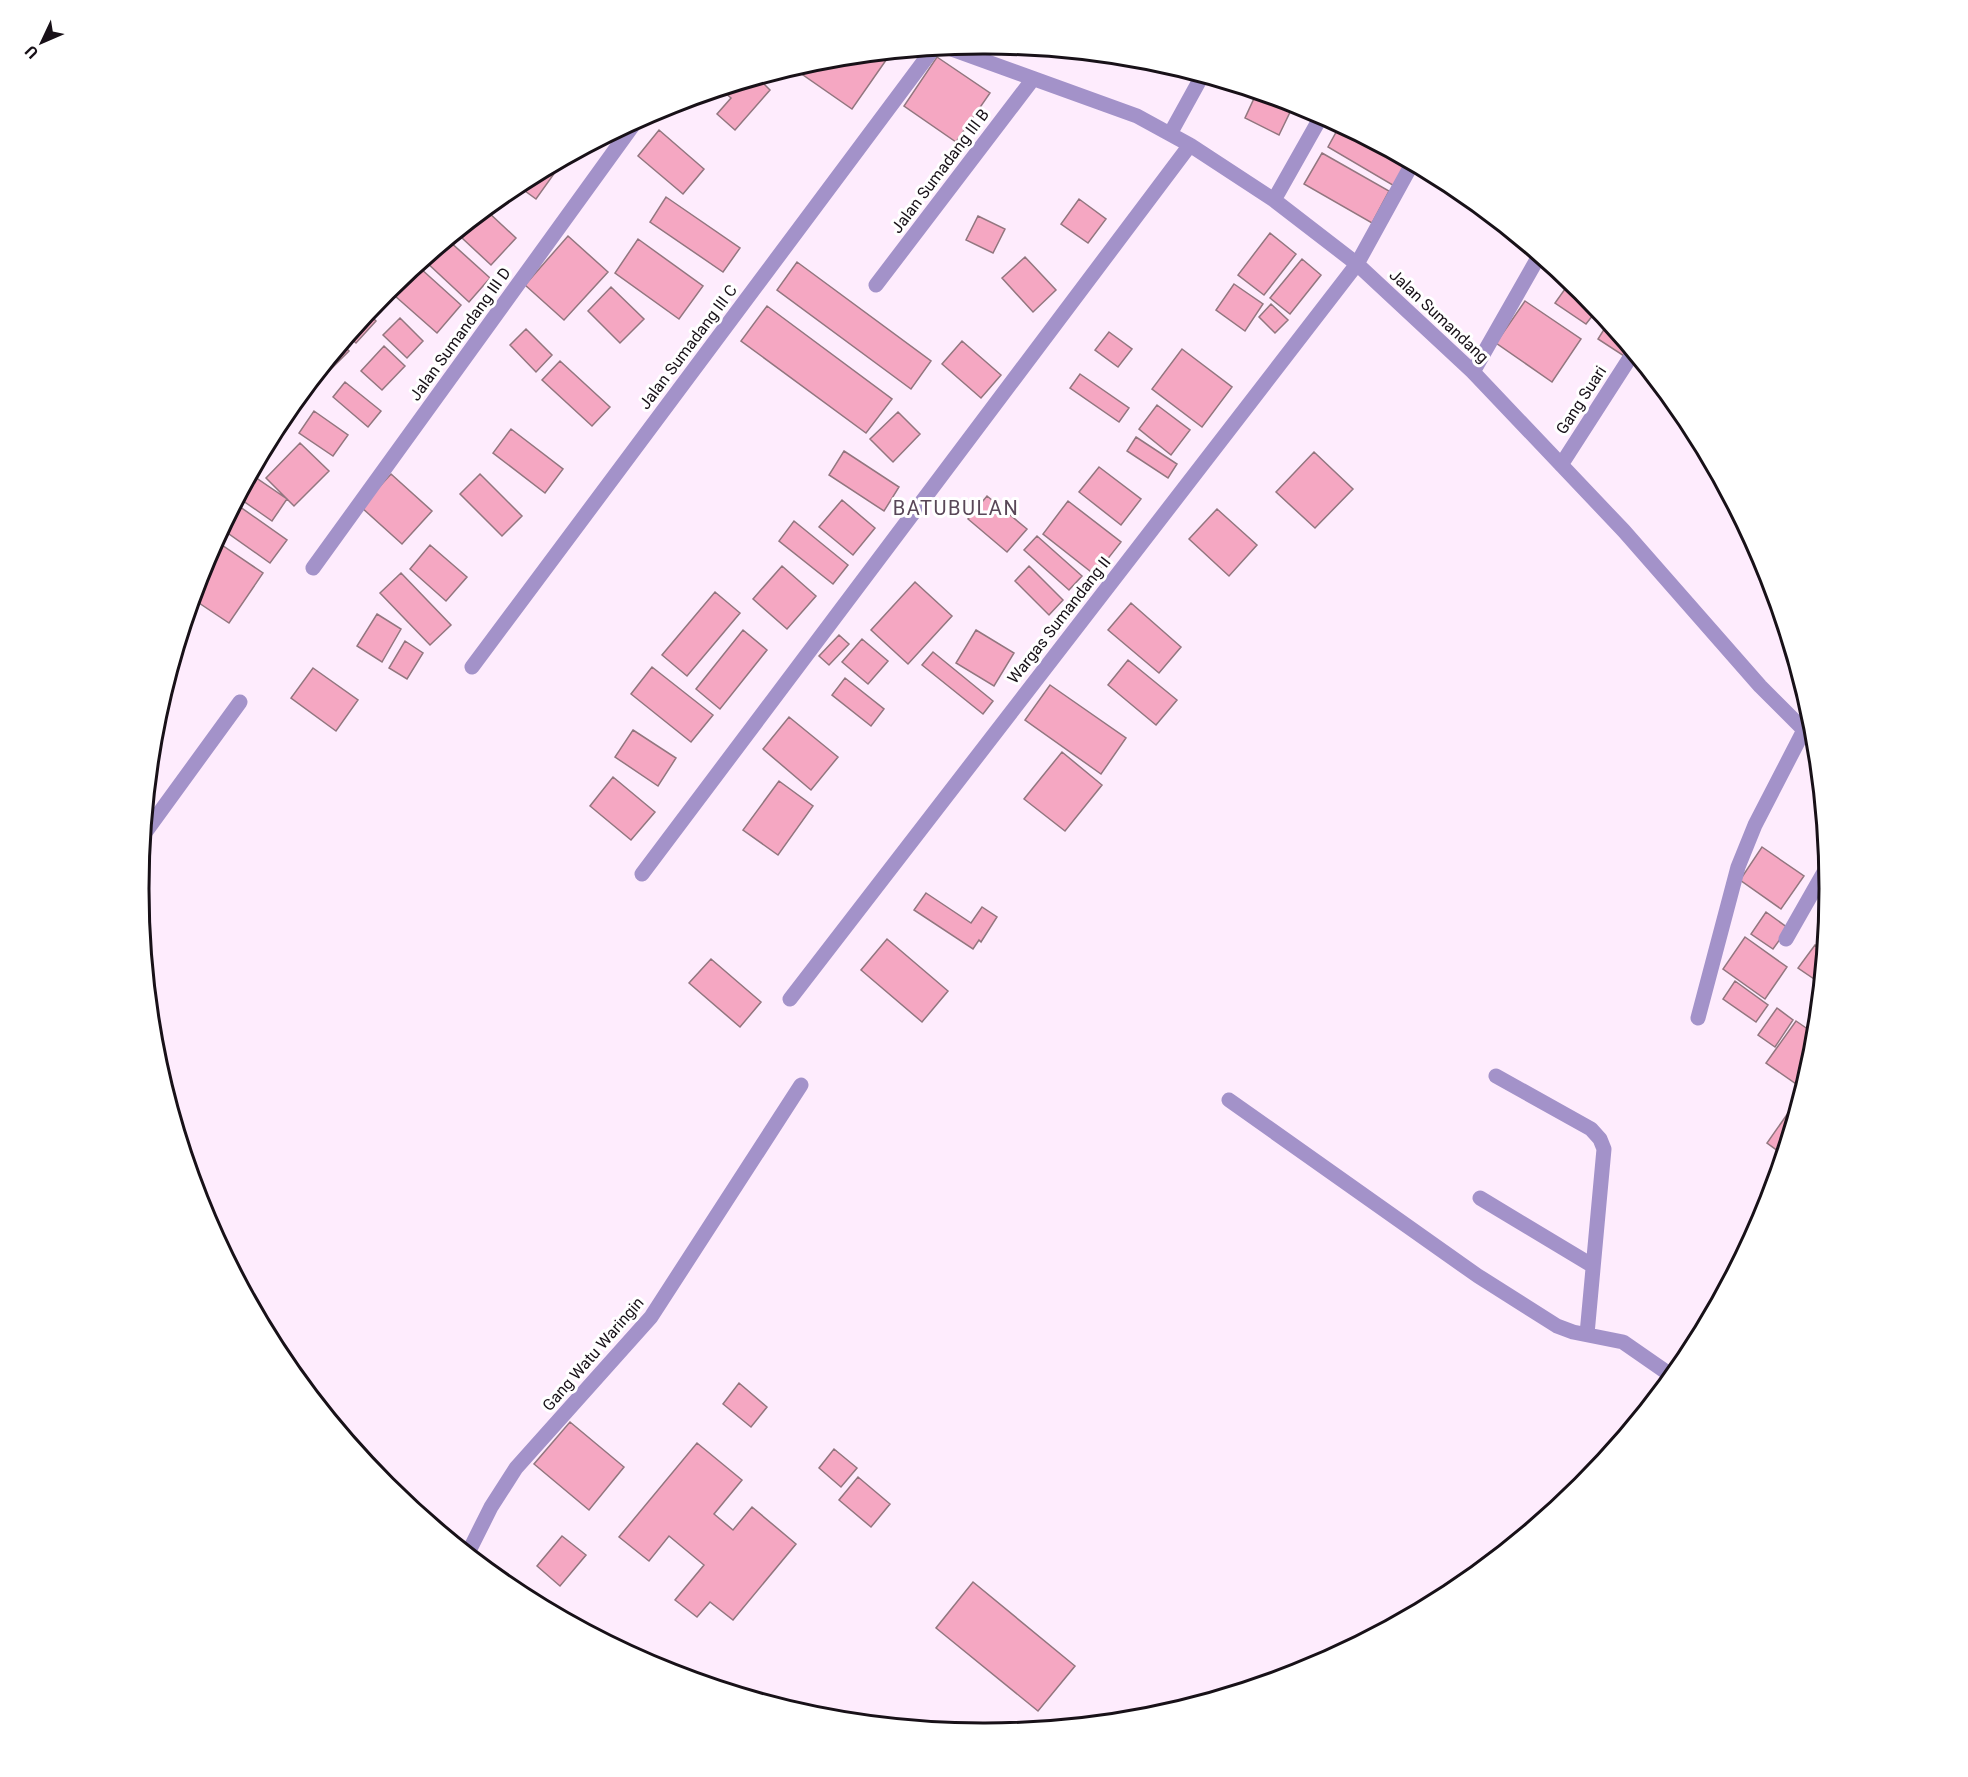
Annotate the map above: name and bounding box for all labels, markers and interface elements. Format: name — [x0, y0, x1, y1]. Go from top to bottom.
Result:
north arrow — [12, 12, 72, 72]
text: U — [21, 42, 42, 62]
street label: Jalan Sumadang III B — [887, 105, 993, 237]
street label: Jalan Sumandang III D — [405, 264, 515, 404]
street label: Jalan Sumandang — [1386, 265, 1492, 367]
street label: Jalan Sumadang III C — [635, 281, 741, 413]
street label: Gang Suari — [1552, 362, 1610, 438]
district label: BATUBULAN — [893, 496, 1019, 520]
street label: Wargas Sumandang II — [1004, 553, 1114, 687]
street label: Gang Watu Waringin — [538, 1293, 648, 1415]

